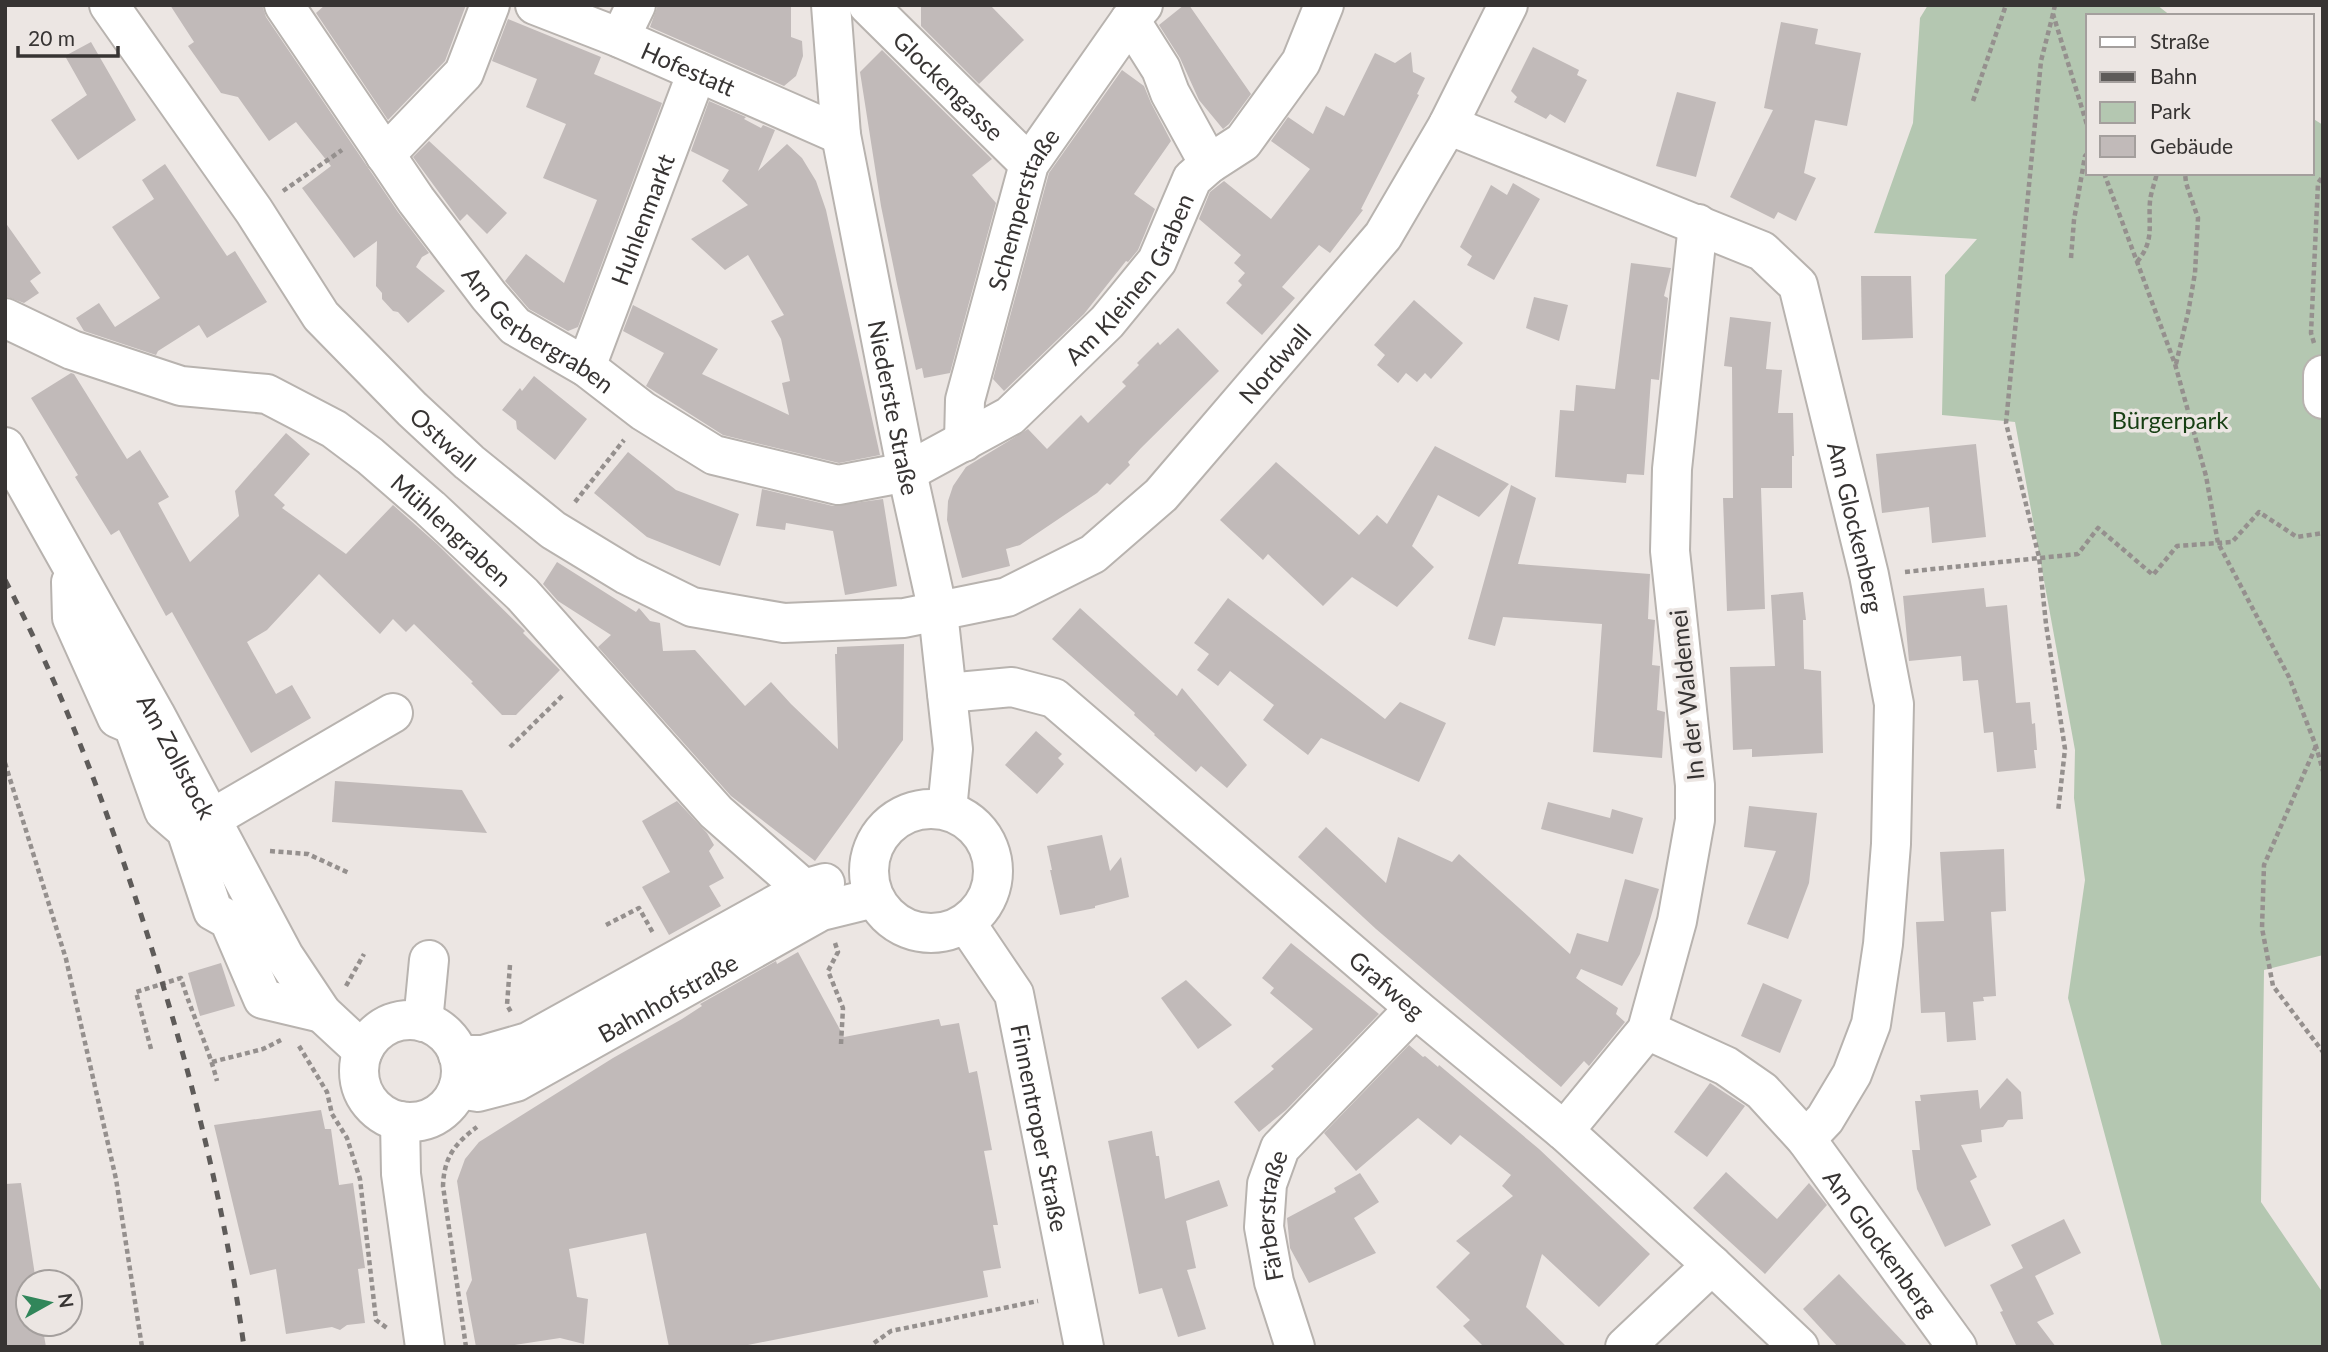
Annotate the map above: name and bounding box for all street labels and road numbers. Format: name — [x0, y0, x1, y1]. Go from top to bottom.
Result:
street label: Glockengasse — [888, 24, 1010, 146]
street label: Hofestatt — [637, 35, 740, 102]
street label: Schemperstraße — [981, 122, 1064, 293]
street label: Huhlenmarkt — [604, 149, 680, 289]
street label: Am Kleinen Graben — [1058, 189, 1199, 370]
street label: Am Gerbergraben — [457, 260, 620, 398]
street label: Niederste Straße — [863, 318, 926, 498]
street label: Nordwall — [1232, 318, 1316, 409]
street label: Ostwall — [405, 401, 482, 477]
street label: Am Glockenberg — [1822, 439, 1890, 615]
street label: Mühlengraben — [386, 467, 518, 592]
street label: In der Waldemei — [1663, 608, 1709, 782]
street label: Am Zollstock — [132, 689, 223, 824]
street label: Grafweg — [1344, 944, 1431, 1025]
street label: Bahnhofstraße — [592, 947, 742, 1048]
street label: Finnentroper Straße — [1006, 1021, 1075, 1234]
street label: Färberstraße — [1249, 1146, 1293, 1284]
street label: Am Glockenberg — [1818, 1163, 1944, 1322]

